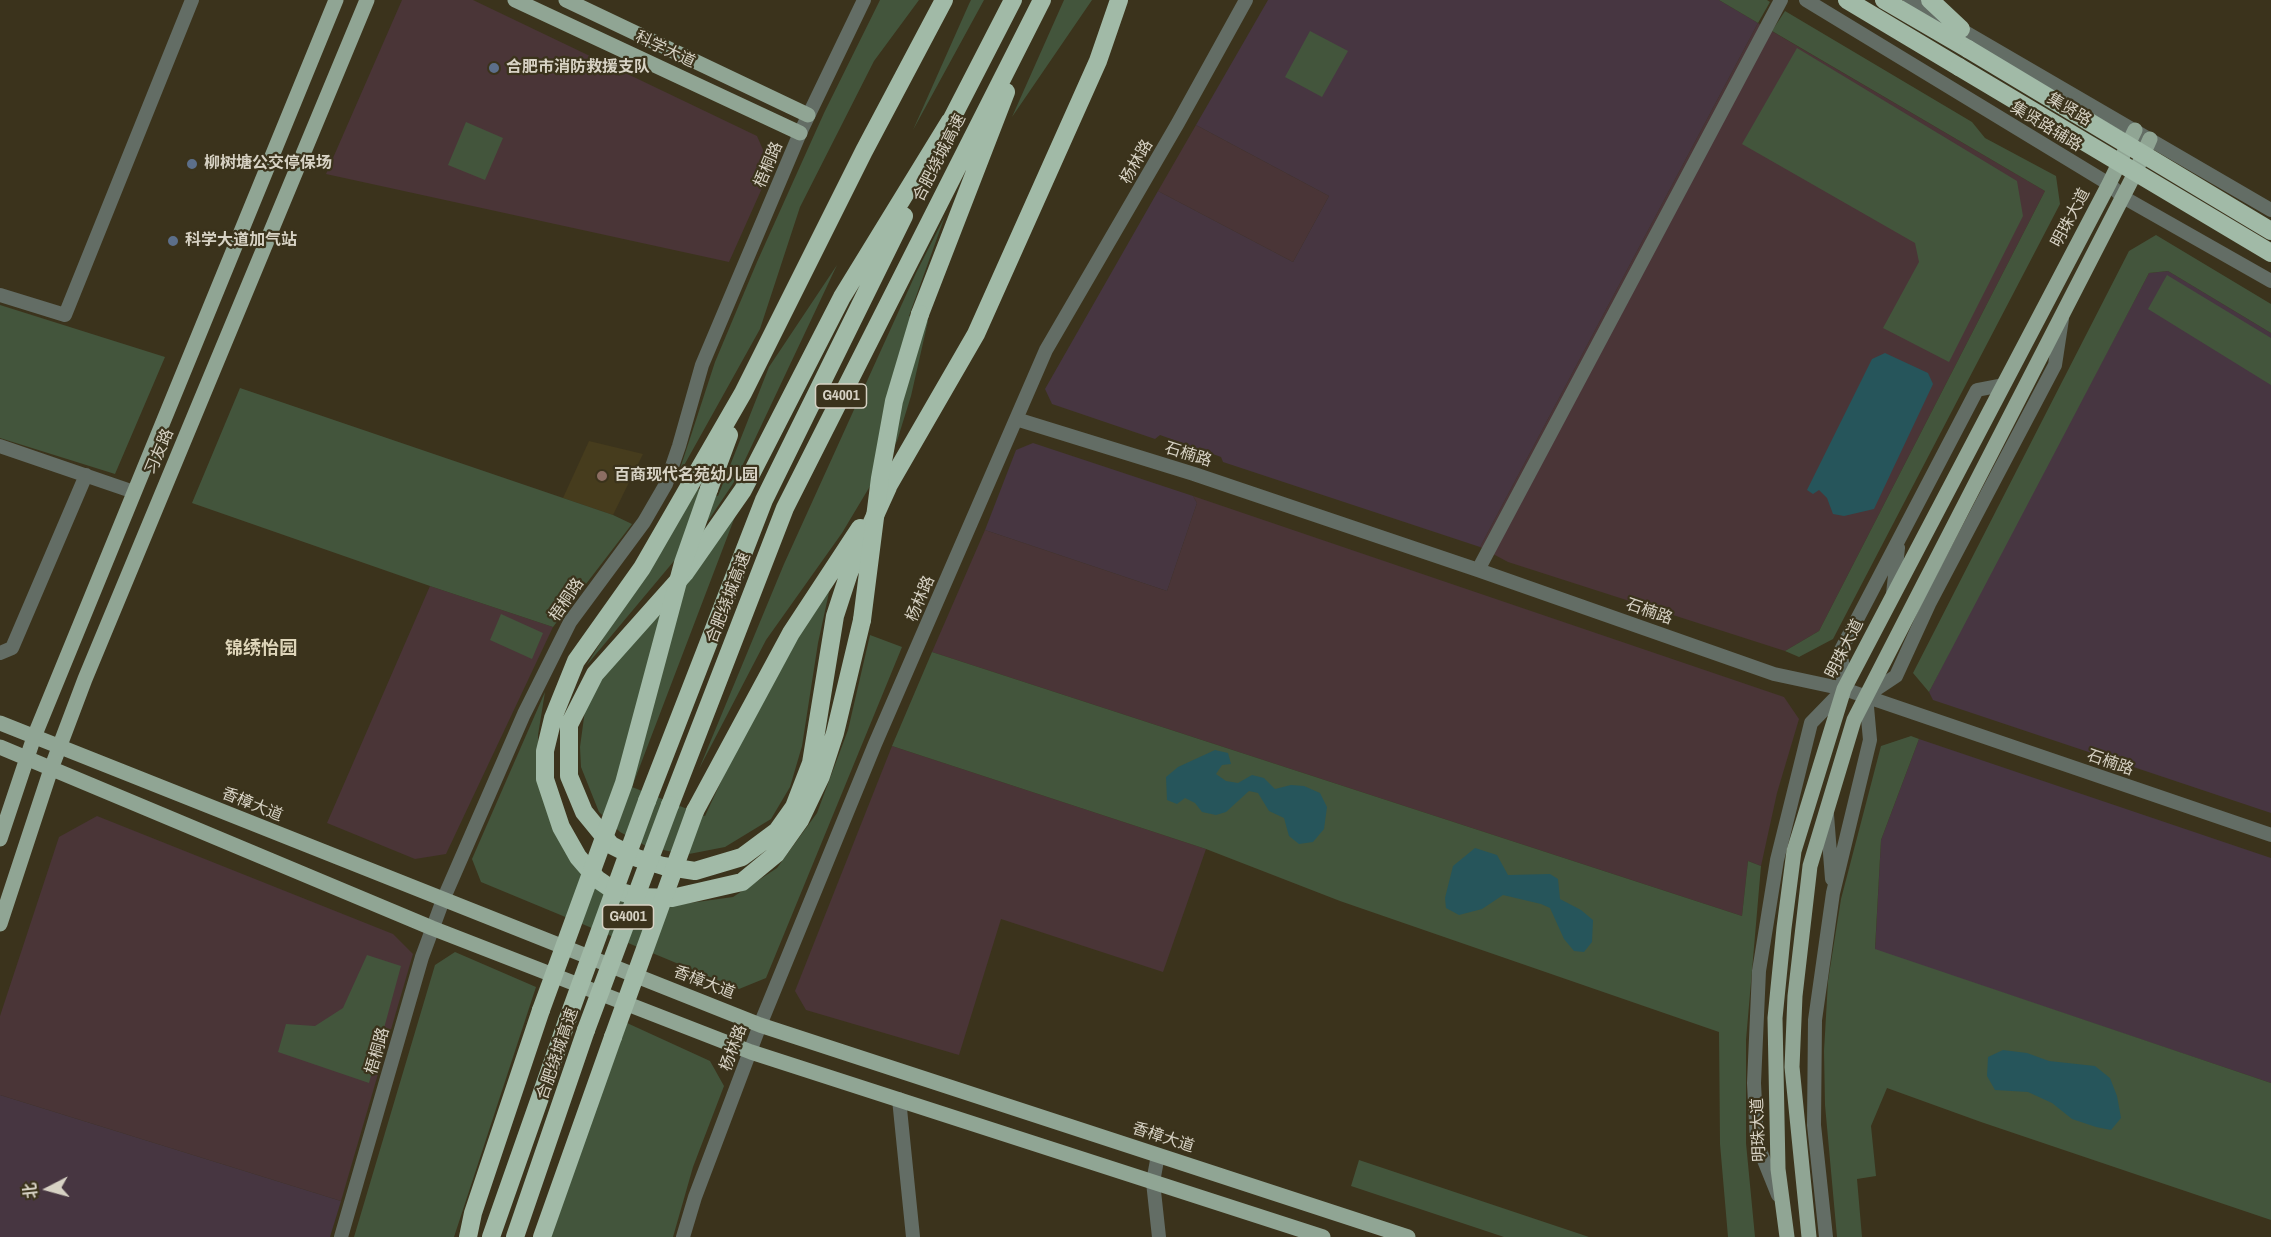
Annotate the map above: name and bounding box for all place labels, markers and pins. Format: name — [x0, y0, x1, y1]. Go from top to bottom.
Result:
place label: 合肥市消防救援支队 — [506, 58, 650, 78]
marker: 合肥市消防救援支队 — [487, 61, 501, 75]
place label: 柳树塘公交停保场 — [204, 154, 332, 174]
marker: 柳树塘公交停保场 — [185, 157, 199, 171]
place label: 科学大道加气站 — [185, 231, 297, 251]
marker: 科学大道加气站 — [166, 234, 180, 248]
place label: 百商现代名苑幼儿园 — [614, 466, 758, 486]
marker: 百商现代名苑幼儿园 — [595, 469, 609, 483]

